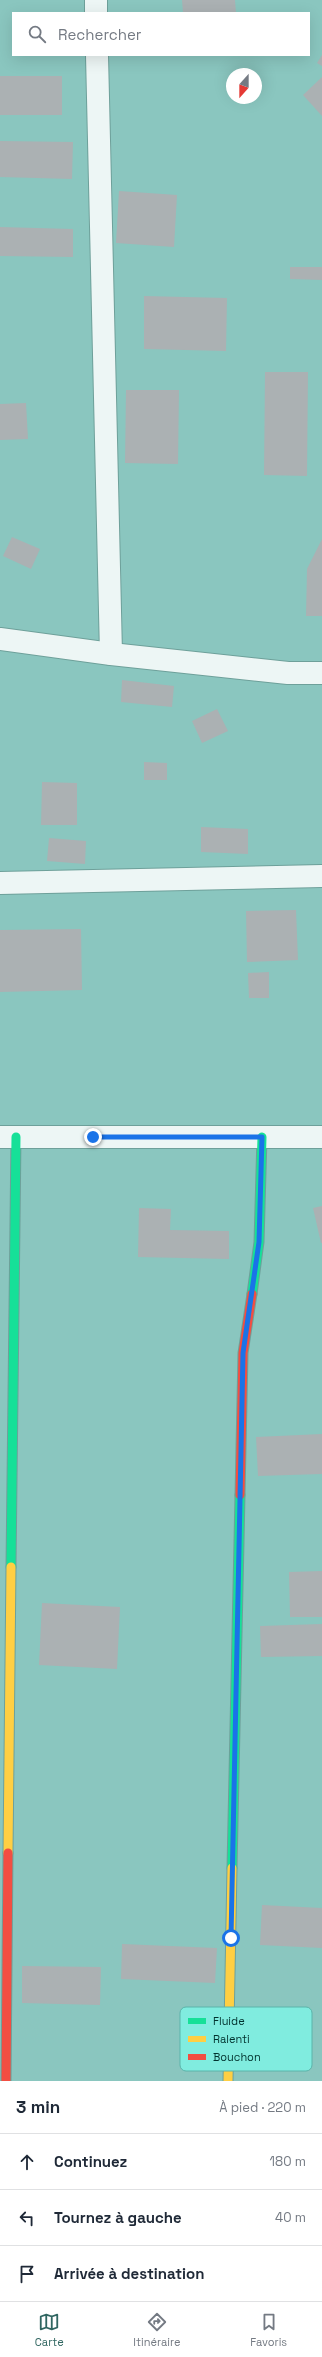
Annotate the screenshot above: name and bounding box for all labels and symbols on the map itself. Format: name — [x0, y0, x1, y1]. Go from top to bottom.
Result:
north arrow — [226, 68, 262, 104]
route end — [84, 1128, 102, 1146]
route start — [222, 1929, 240, 1947]
legend — [180, 2007, 312, 2071]
text: Fluide — [213, 2014, 245, 2028]
text: Ralenti — [213, 2032, 250, 2046]
text: Bouchon — [213, 2050, 261, 2064]

